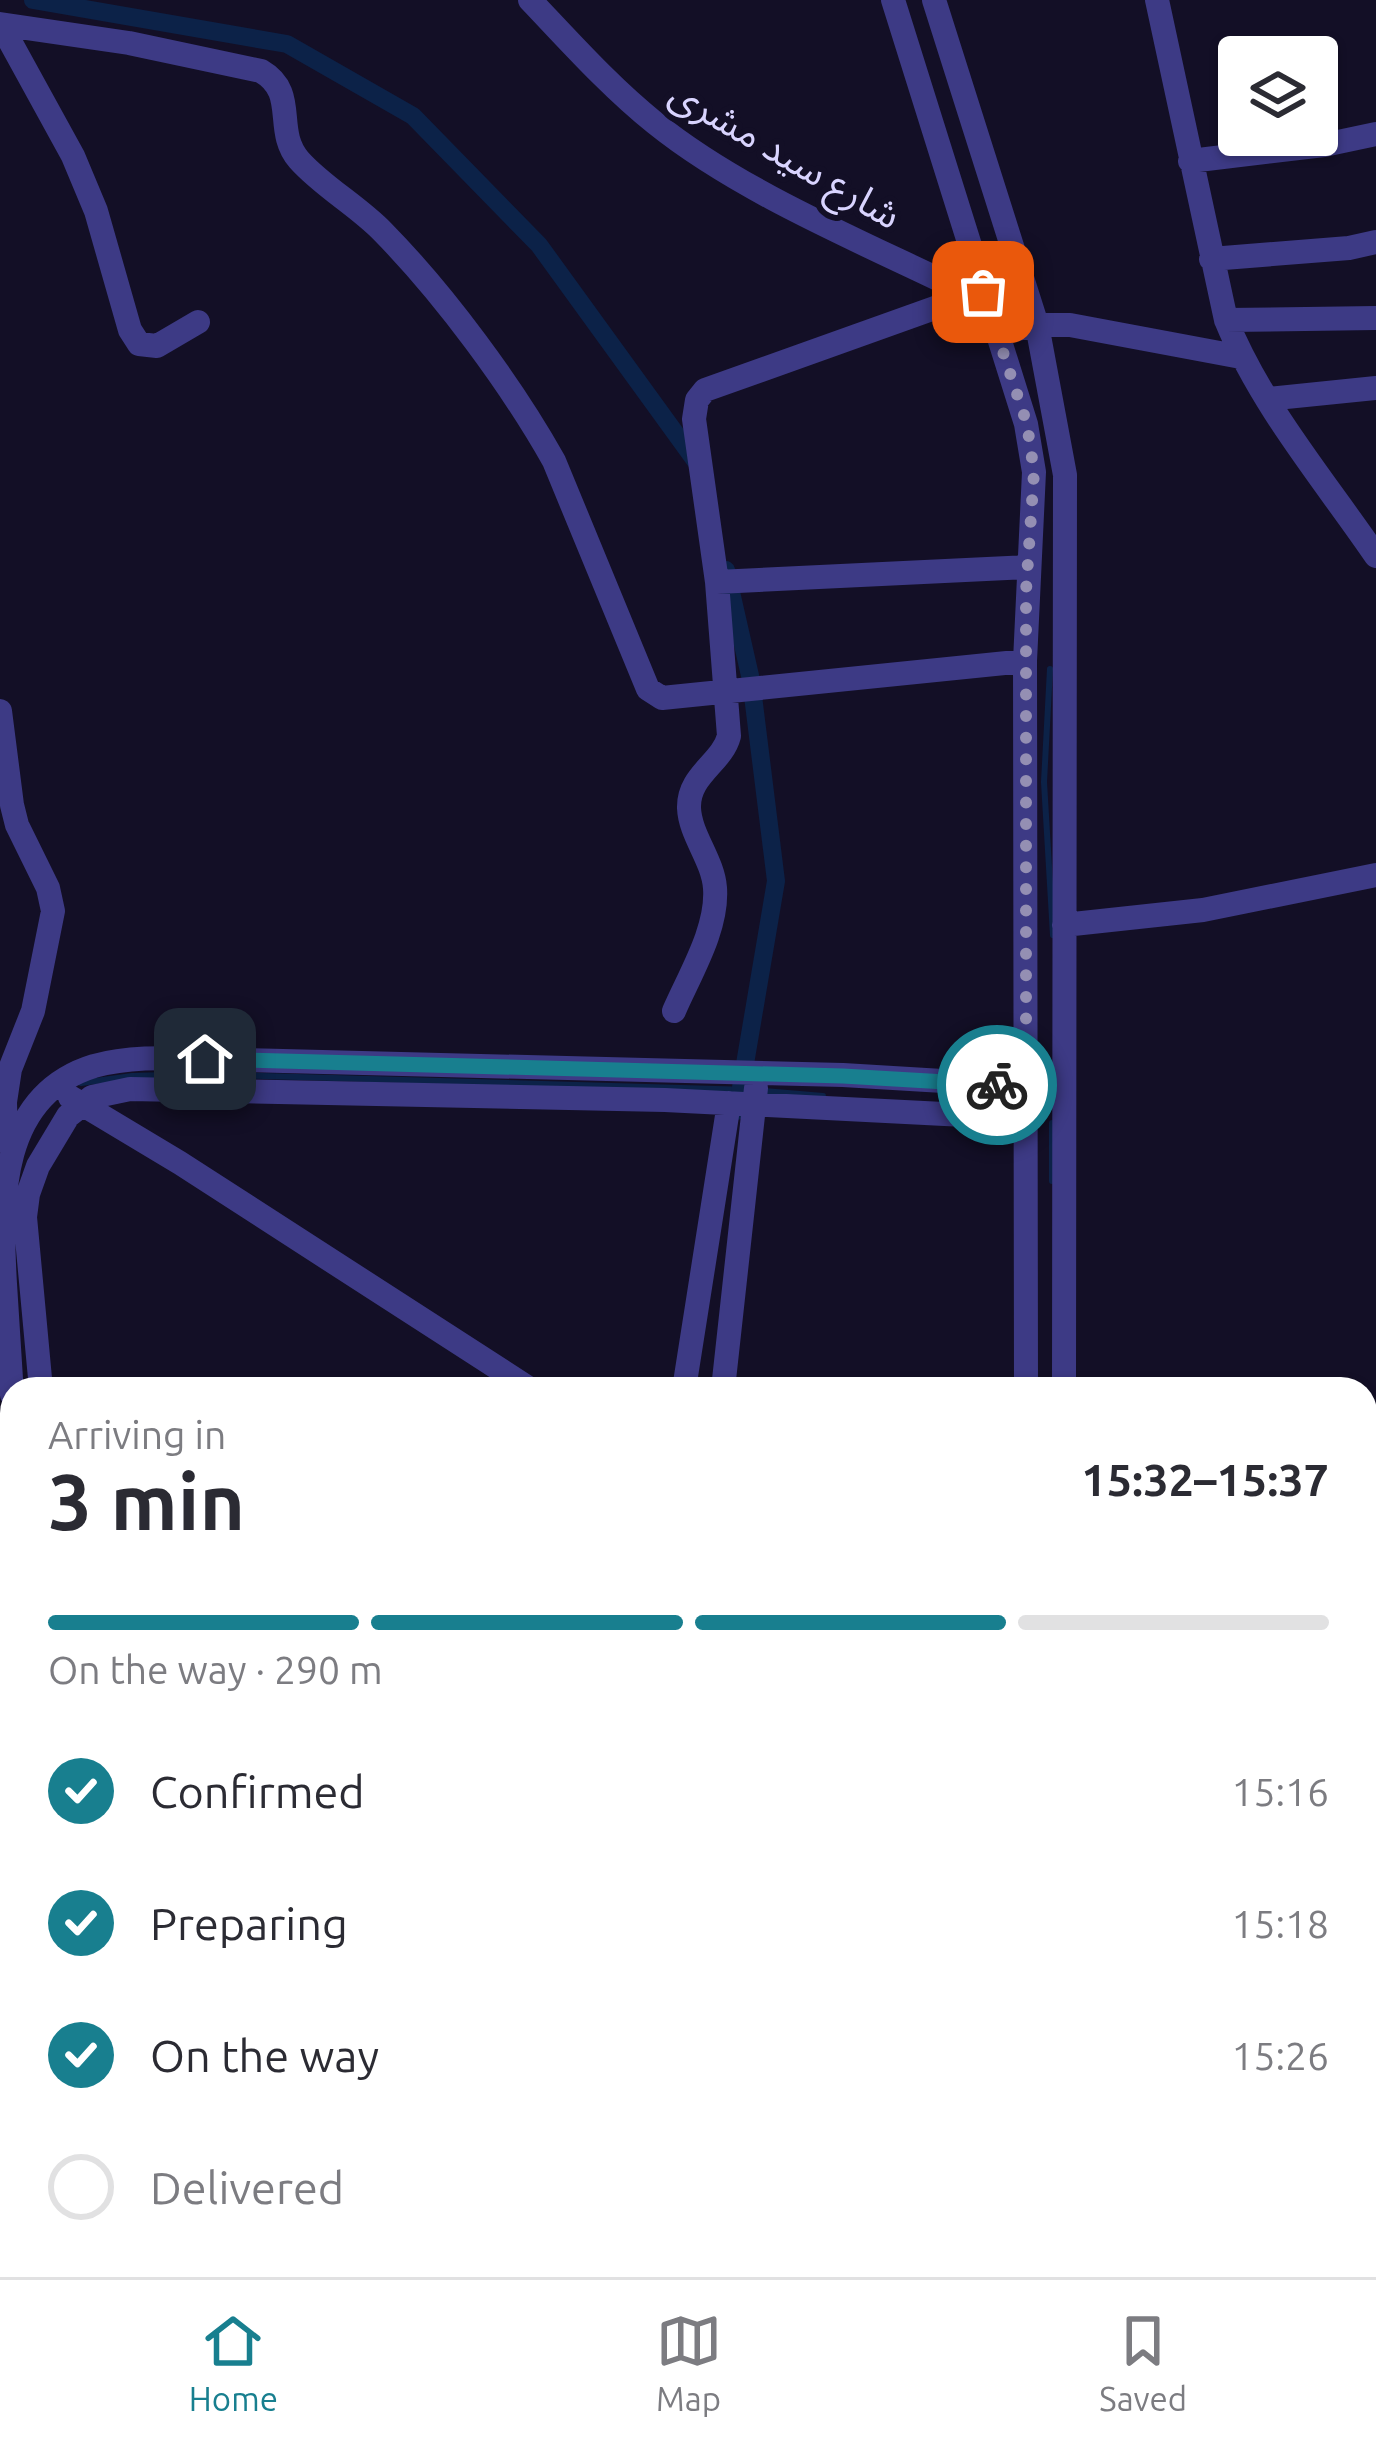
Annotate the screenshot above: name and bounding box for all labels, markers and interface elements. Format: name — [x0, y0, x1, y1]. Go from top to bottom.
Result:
map controls — [1218, 36, 1338, 156]
button: layers — [1218, 36, 1338, 156]
street label: شارع سيد مشرى — [659, 70, 909, 243]
pin — [932, 241, 1034, 343]
icon: bag — [950, 259, 1016, 325]
pin — [154, 1008, 256, 1110]
courier — [937, 1025, 1057, 1145]
icon: home — [172, 1026, 238, 1092]
icon: bike — [964, 1052, 1030, 1118]
text: Arriving in — [48, 1413, 226, 1456]
text: 15:32–15:37 — [1081, 1454, 1329, 1505]
text: 3 min — [48, 1457, 245, 1545]
text: On the way · 290 m — [48, 1648, 383, 1691]
icon: check — [48, 1758, 114, 1824]
text: Confirmed — [150, 1766, 365, 1817]
text: 15:16 — [1231, 1770, 1329, 1813]
icon: check — [48, 1890, 114, 1956]
text: Preparing — [150, 1898, 348, 1949]
text: 15:18 — [1231, 1902, 1329, 1945]
icon: check — [48, 2022, 114, 2088]
text: On the way — [150, 2030, 379, 2081]
text: 15:26 — [1231, 2034, 1329, 2077]
text: Delivered — [150, 2162, 344, 2213]
tab: Home — [189, 2308, 278, 2417]
tab: Map — [656, 2308, 722, 2417]
tab: Saved — [1099, 2308, 1187, 2417]

